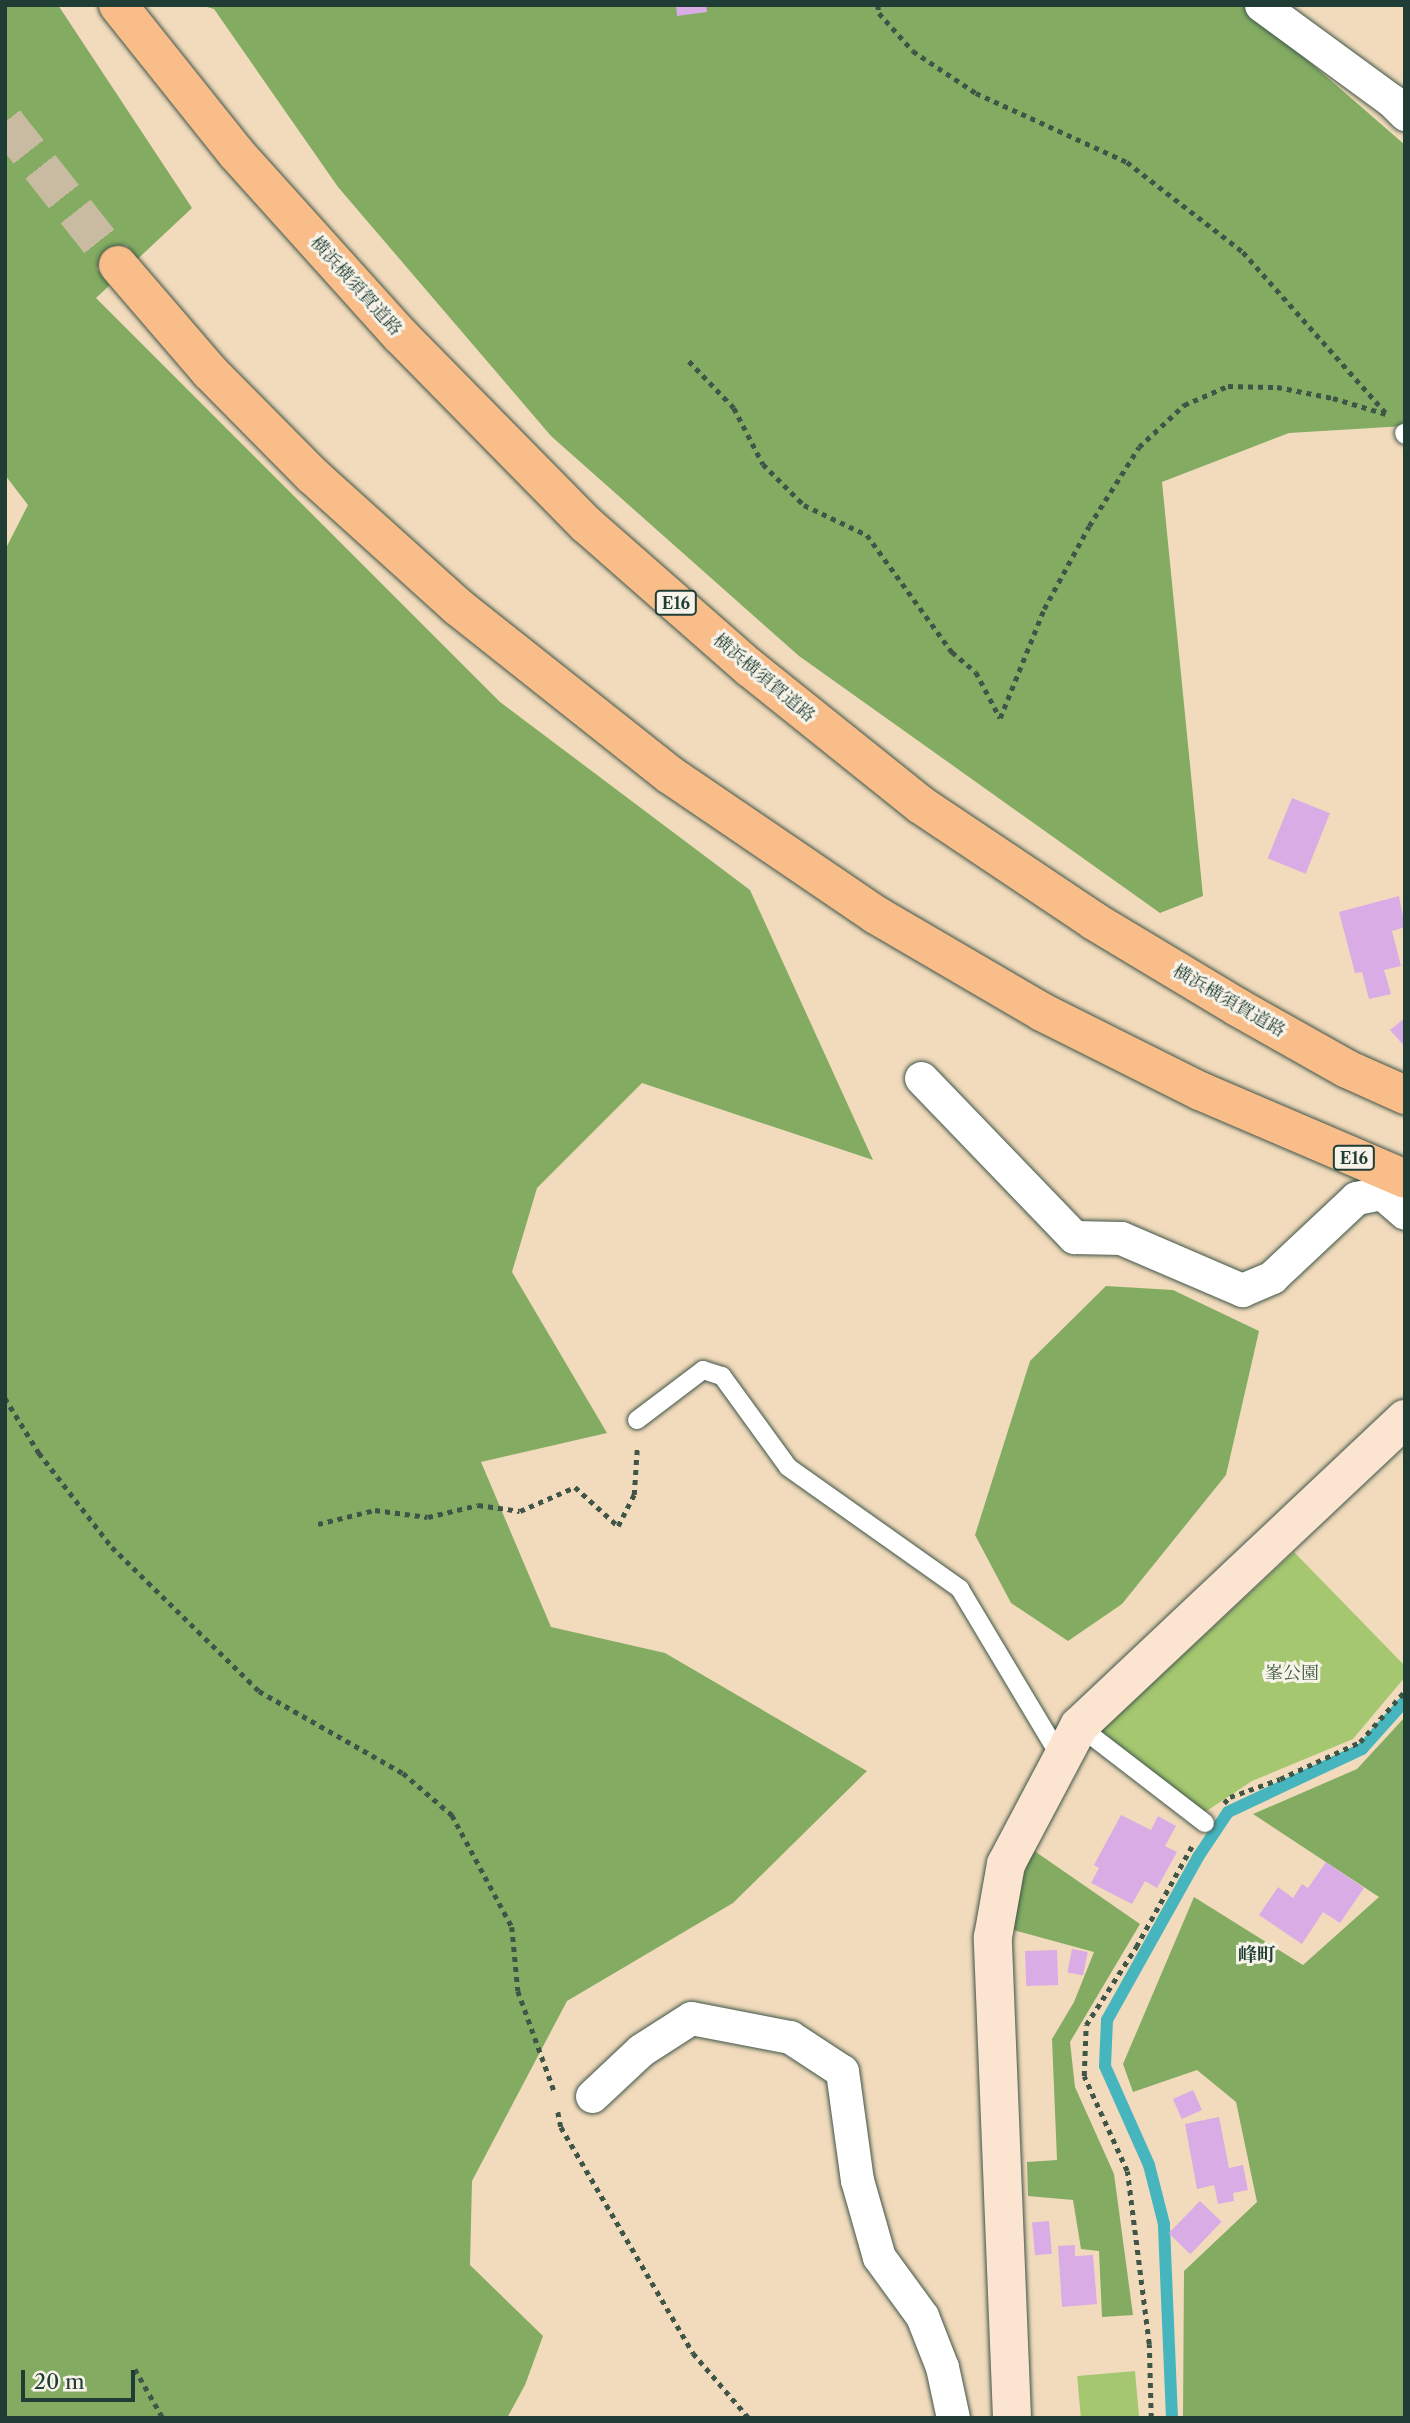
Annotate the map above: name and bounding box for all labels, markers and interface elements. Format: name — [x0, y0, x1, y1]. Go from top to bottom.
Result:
street label: 横浜横須賀道路 — [306, 232, 406, 340]
road number: E16 — [653, 590, 699, 616]
street label: 横浜横須賀道路 — [709, 629, 819, 727]
street label: 横浜横須賀道路 — [1169, 960, 1289, 1042]
road number: E16 — [1331, 1146, 1377, 1170]
park label: 峯公園 — [1265, 1662, 1319, 1684]
district label: 峰町 — [1238, 1944, 1276, 1966]
scale bar — [24, 2356, 138, 2400]
text: 20 m — [34, 2369, 85, 2394]

